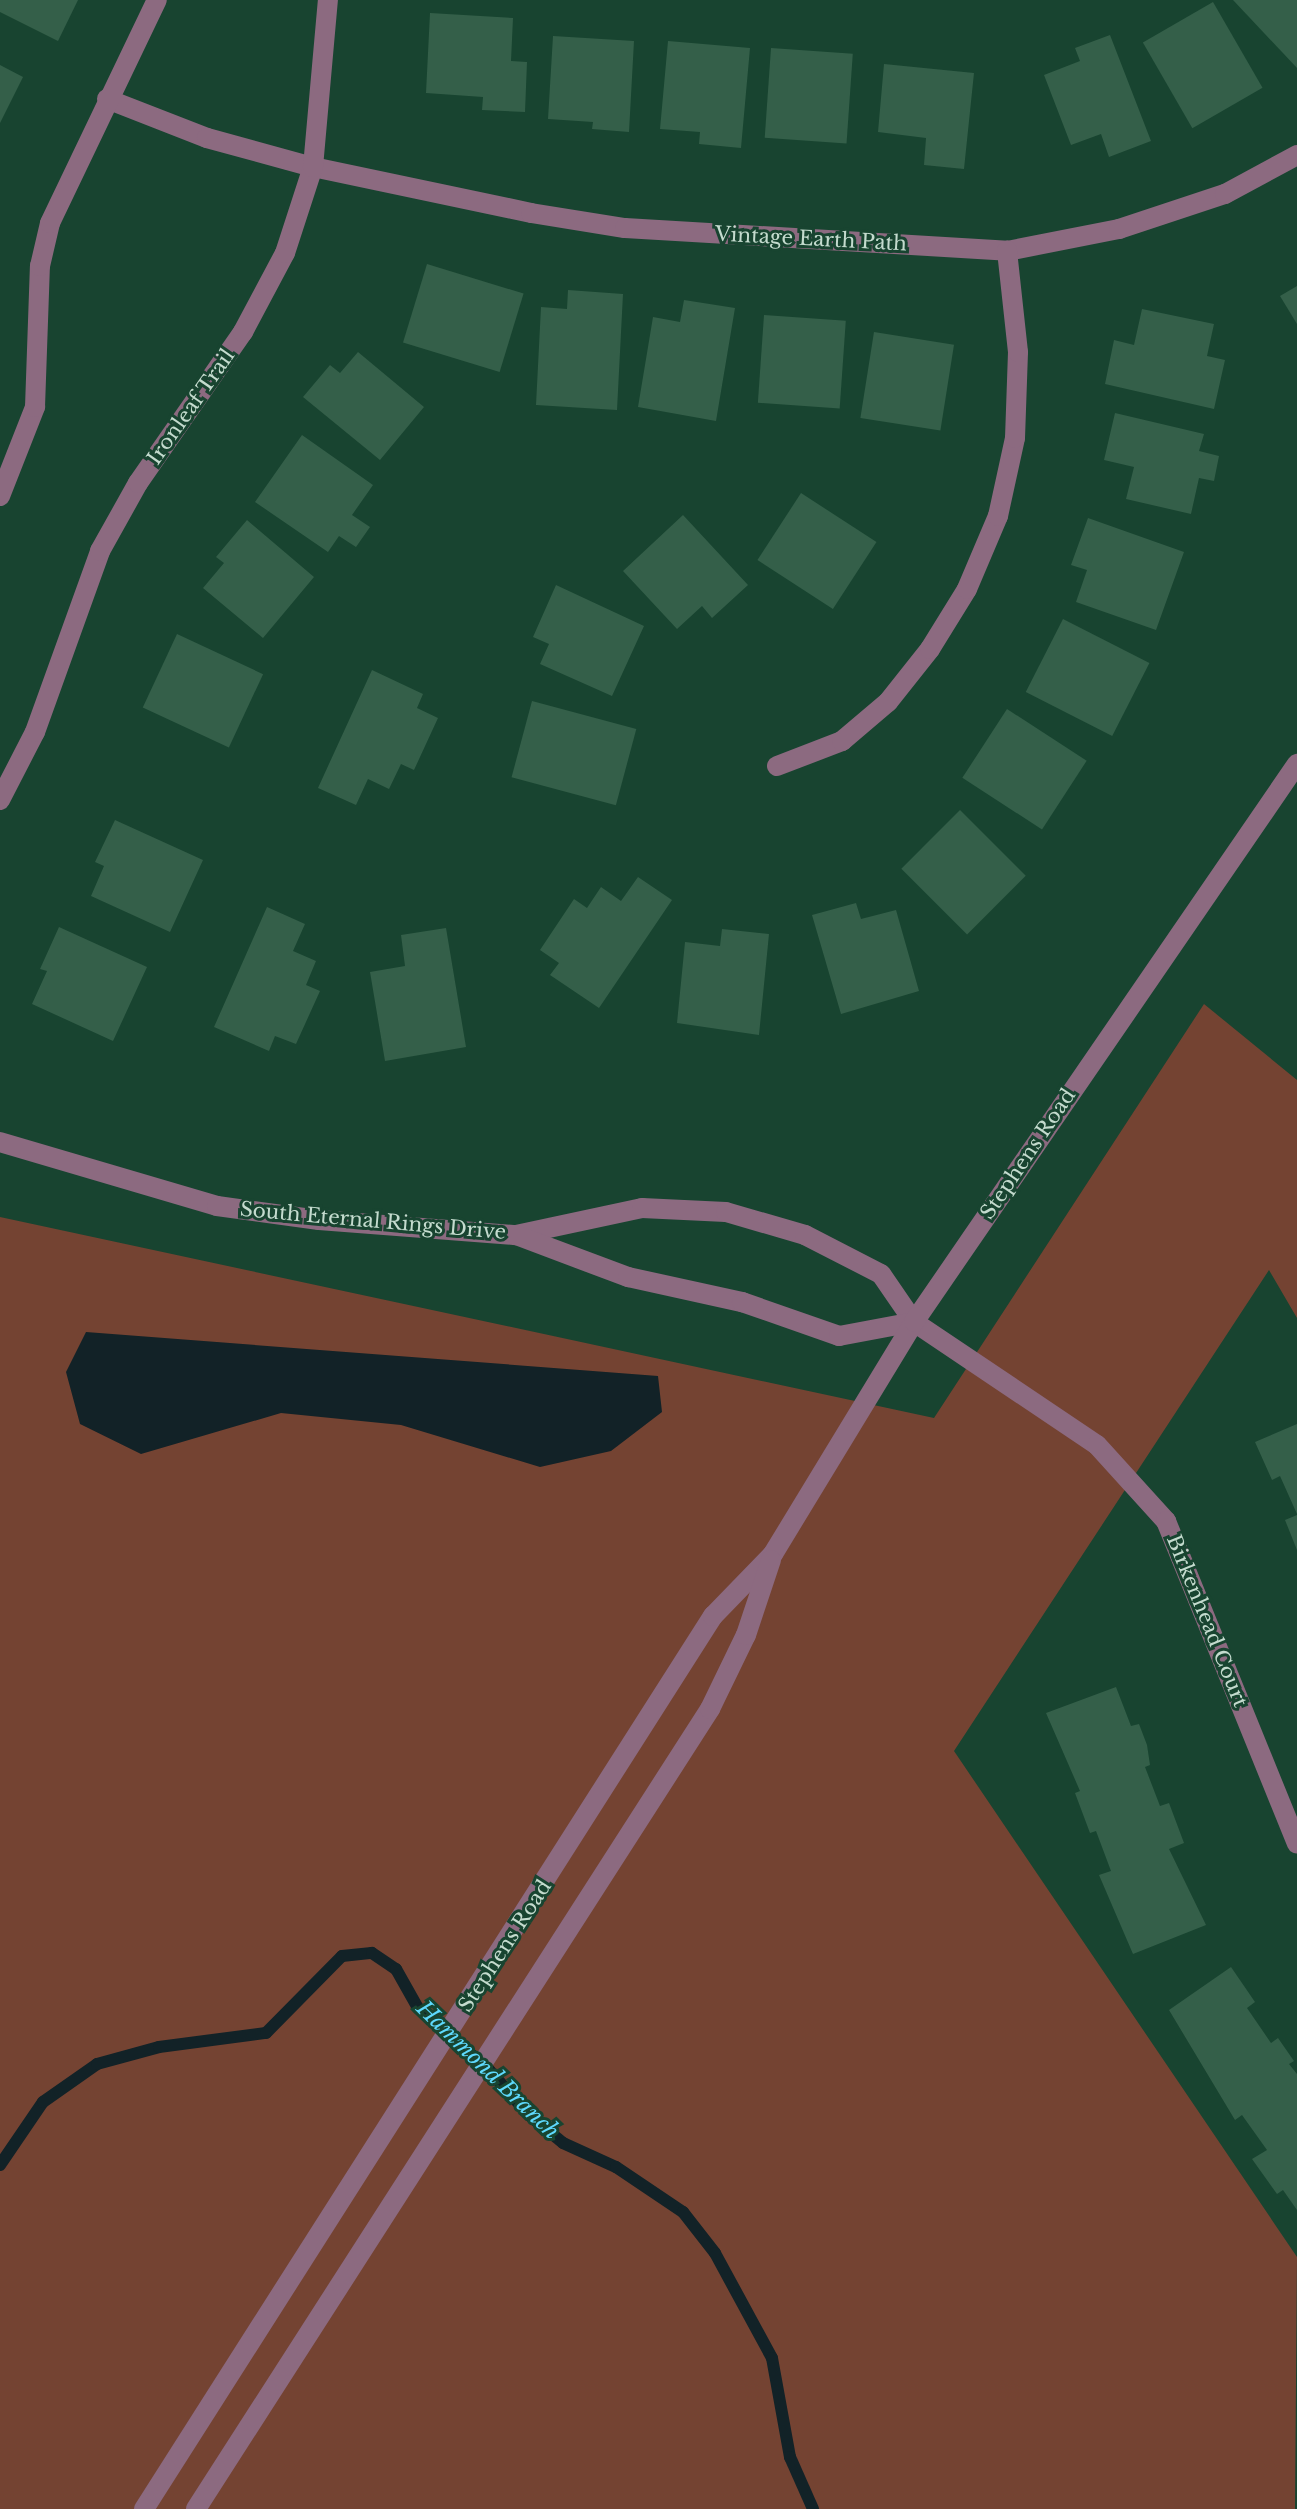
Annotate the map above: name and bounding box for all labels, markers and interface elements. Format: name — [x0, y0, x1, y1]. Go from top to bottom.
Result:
street label: Vintage Earth Path — [715, 222, 907, 256]
street label: Ironleaf Trail — [142, 344, 240, 470]
street label: Stephens Road — [975, 1084, 1081, 1224]
street label: South Eternal Rings Drive — [239, 1197, 507, 1245]
street label: Birkenhead Court — [1161, 1531, 1253, 1711]
street label: Stephens Road — [453, 1876, 557, 2016]
water label: Hammond Branch — [411, 1995, 565, 2145]

